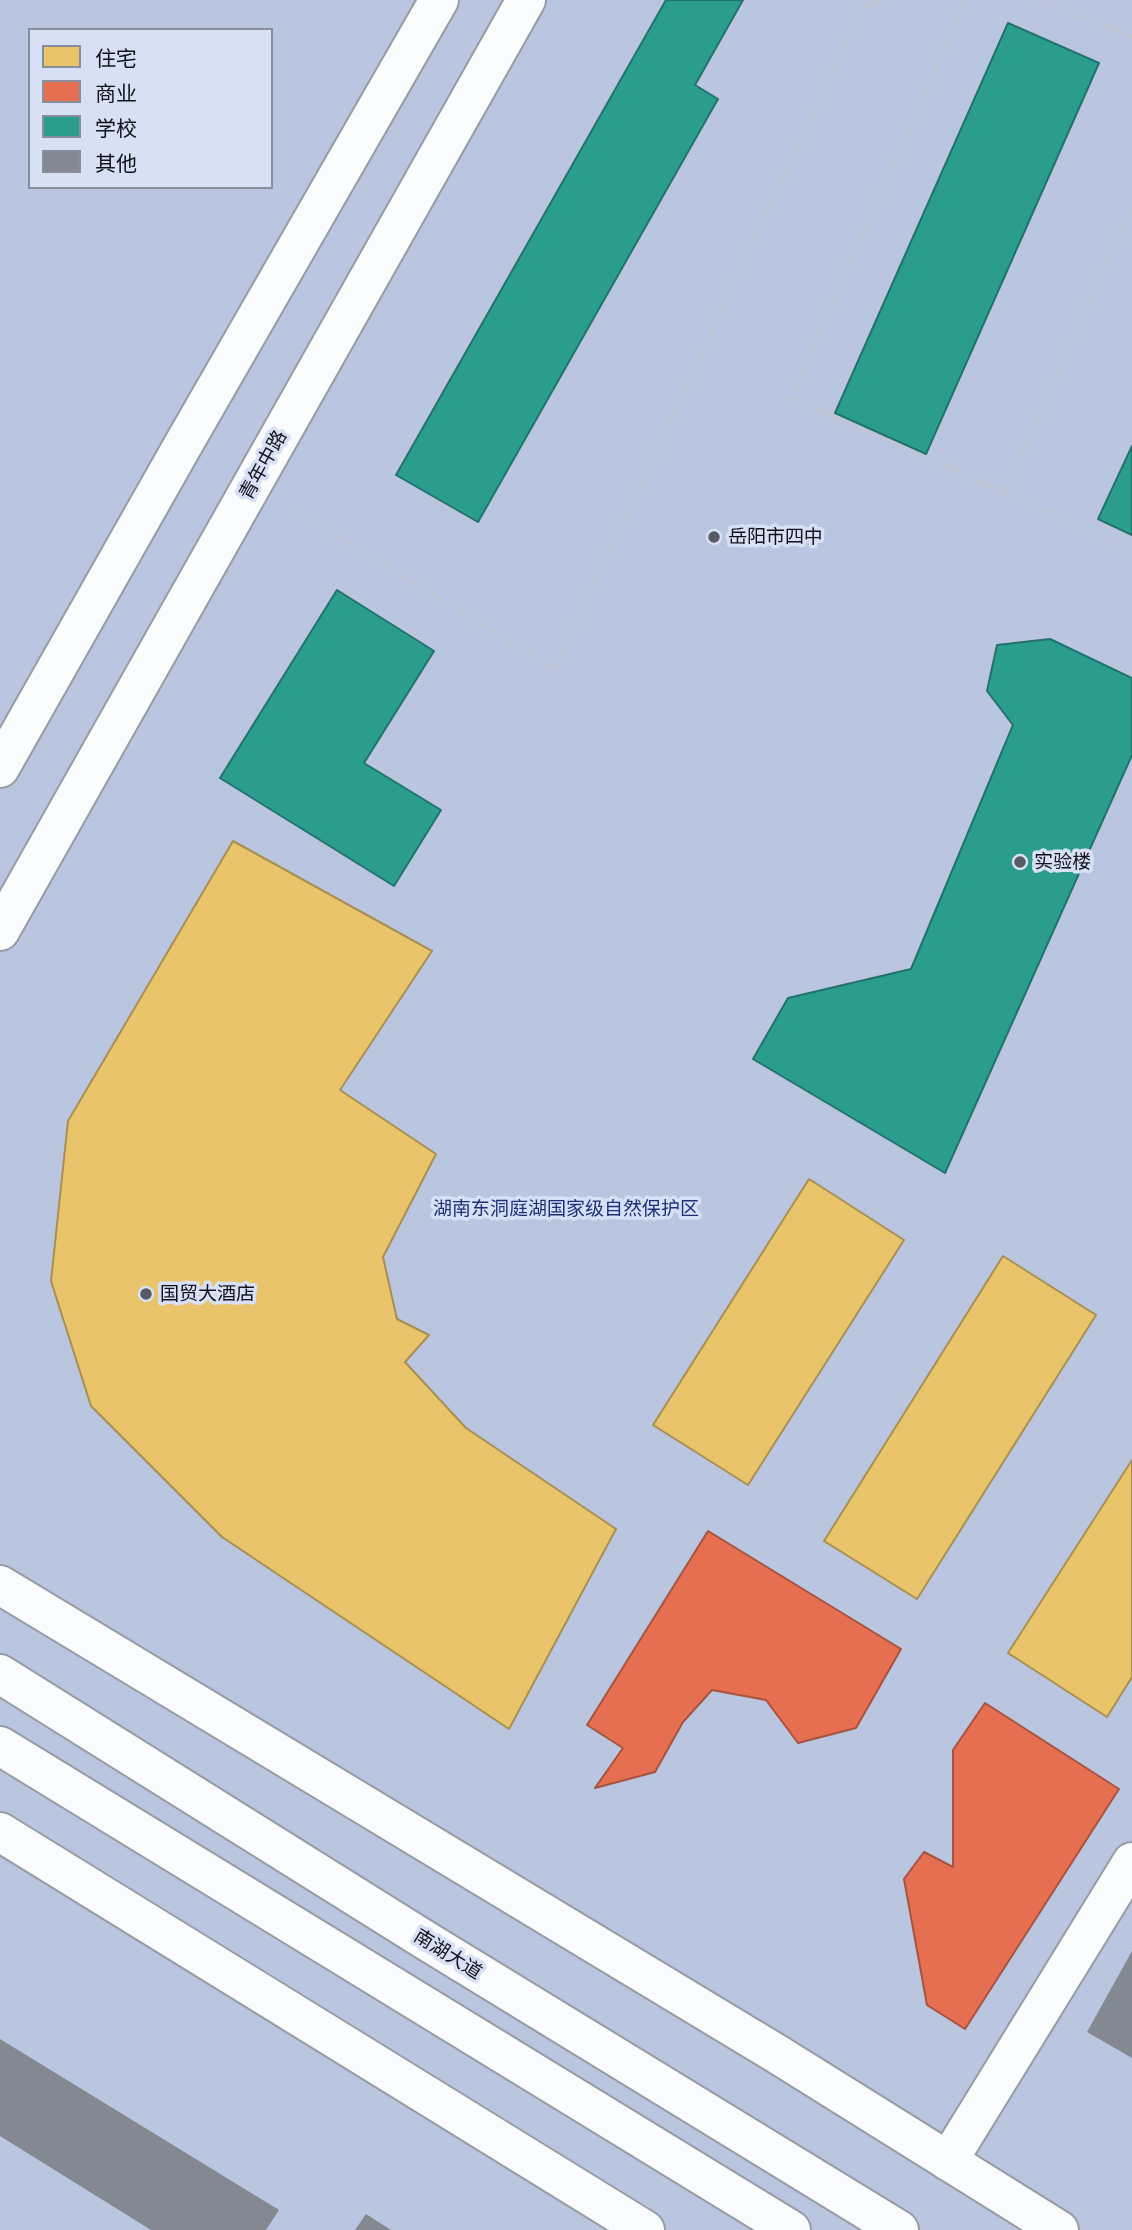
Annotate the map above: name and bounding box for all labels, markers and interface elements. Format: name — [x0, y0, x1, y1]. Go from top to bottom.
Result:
legend — [28, 28, 273, 189]
text: 住宅 — [95, 46, 137, 70]
text: 商业 — [95, 81, 137, 105]
text: 学校 — [95, 116, 137, 140]
text: 其他 — [95, 151, 137, 175]
street label: 青年中路 — [235, 426, 291, 504]
place label: 岳阳市四中 — [728, 526, 823, 548]
marker: 岳阳市四中 — [706, 529, 722, 545]
place label: 实验楼 — [1034, 851, 1091, 873]
marker: 实验楼 — [1012, 854, 1028, 870]
park label: 湖南东洞庭湖国家级自然保护区 — [433, 1198, 699, 1220]
place label: 国贸大酒店 — [160, 1283, 255, 1305]
marker: 国贸大酒店 — [138, 1286, 154, 1302]
street label: 南湖大道 — [410, 1924, 486, 1984]

